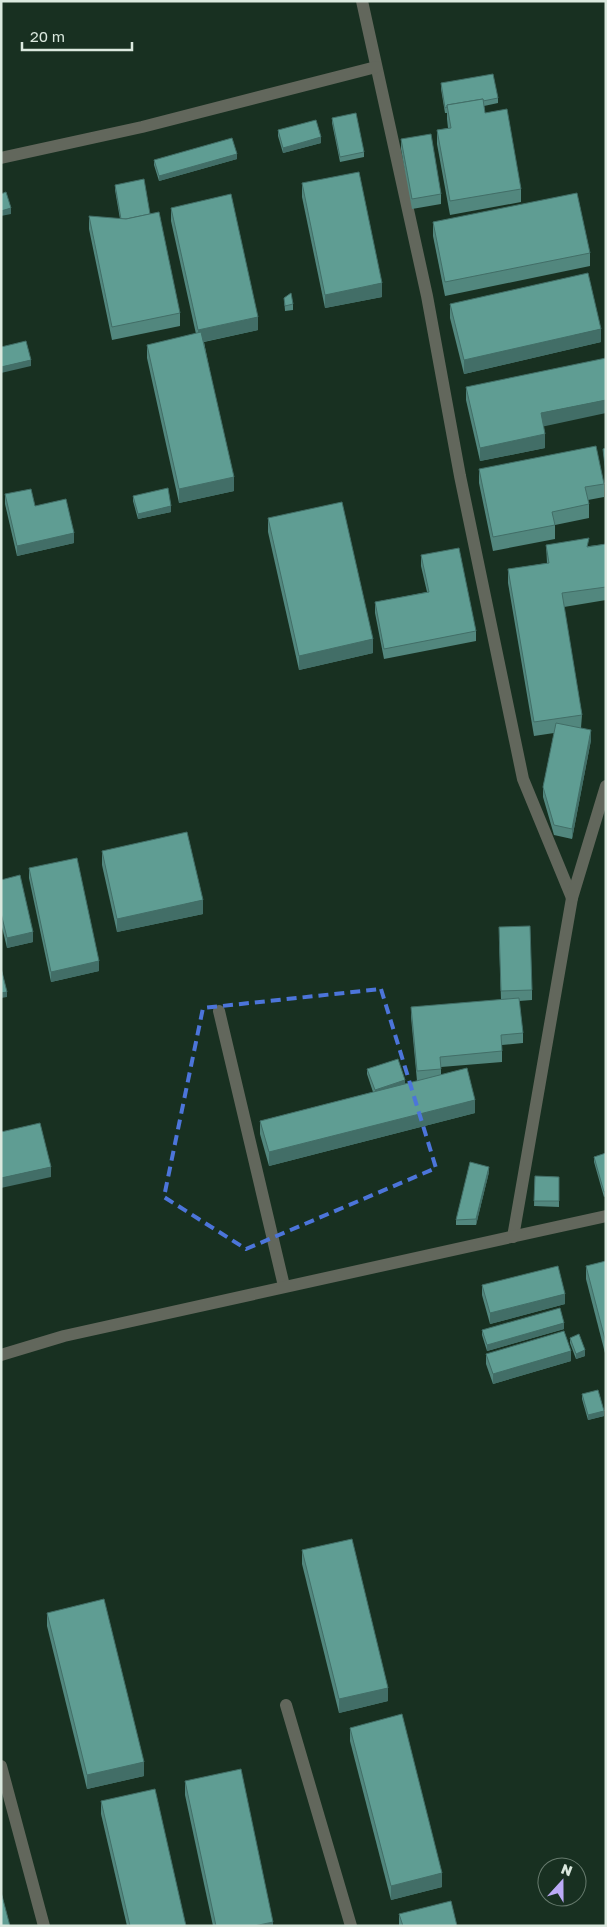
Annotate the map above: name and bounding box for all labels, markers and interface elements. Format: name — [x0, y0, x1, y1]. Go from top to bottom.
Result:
scale bar — [22, 20, 132, 52]
text: 20 m — [30, 27, 65, 45]
north arrow — [537, 1857, 587, 1907]
text: N — [559, 1860, 575, 1879]

